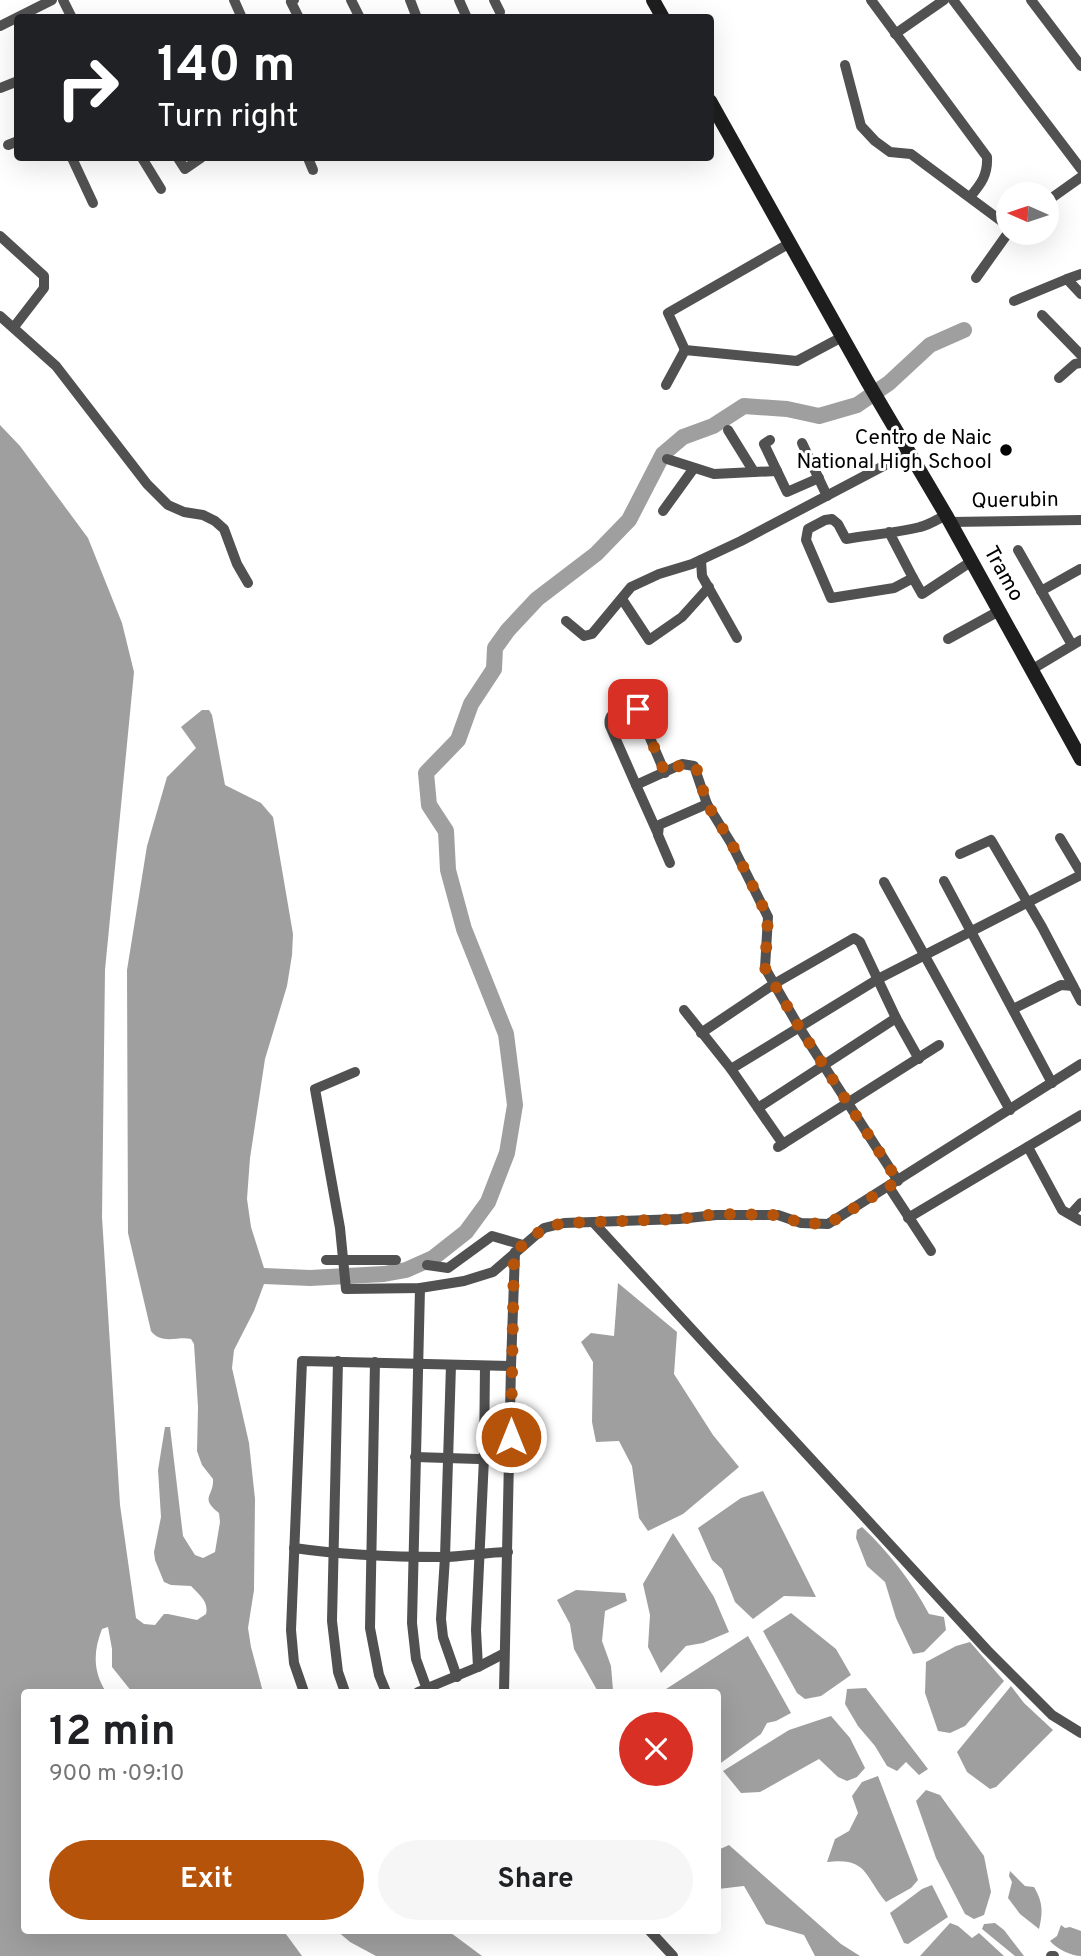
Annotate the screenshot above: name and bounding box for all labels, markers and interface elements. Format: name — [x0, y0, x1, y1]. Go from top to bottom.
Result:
text: 140 m — [157, 37, 296, 99]
icon: right — [42, 42, 133, 133]
text: Turn right — [157, 98, 299, 138]
north arrow — [996, 182, 1059, 245]
map controls — [996, 182, 1059, 245]
place label: Centro de Naic National High School — [796, 425, 992, 476]
marker: Centro de Naic National High School — [998, 442, 1014, 458]
street label: Querubin — [971, 487, 1059, 515]
street label: Tramo — [977, 542, 1029, 606]
pin — [608, 679, 668, 739]
icon: arrive — [619, 690, 657, 728]
position arrow — [474, 1400, 548, 1474]
text: 12 min — [49, 1707, 176, 1760]
button: close — [619, 1712, 693, 1786]
text: 900 m · 09:10 — [49, 1760, 185, 1789]
button: Exit — [49, 1840, 364, 1920]
button: Share — [378, 1840, 693, 1920]

